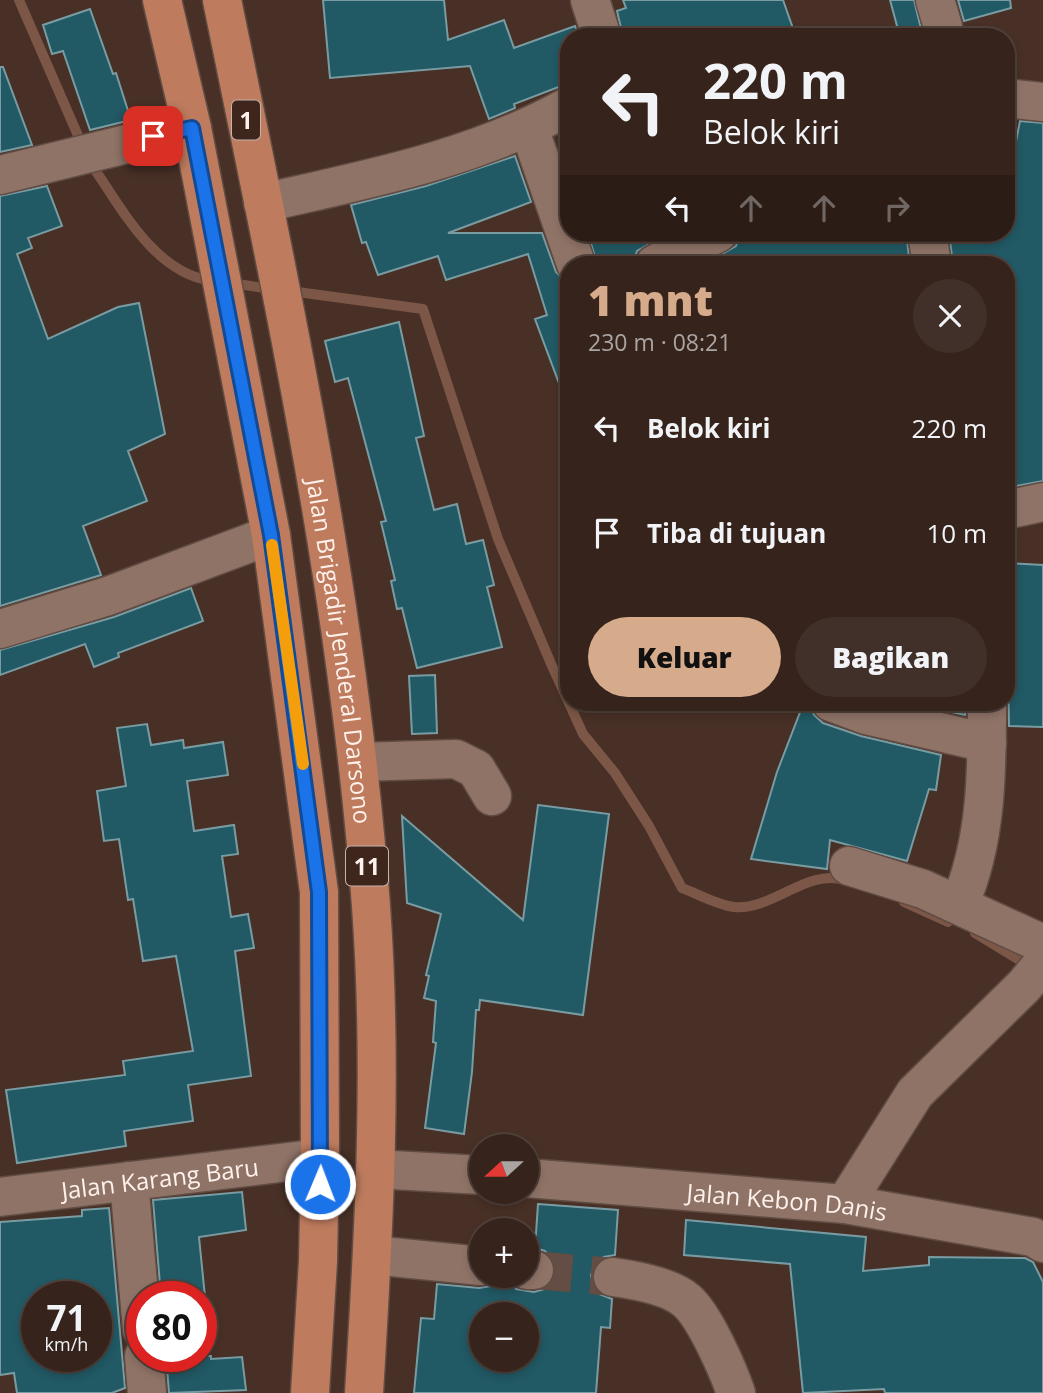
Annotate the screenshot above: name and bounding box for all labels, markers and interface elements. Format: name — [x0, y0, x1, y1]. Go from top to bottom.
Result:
text: 220 m — [703, 47, 848, 113]
icon: left — [588, 56, 679, 147]
road number: 1 — [232, 100, 260, 140]
pin — [123, 106, 183, 166]
text: Belok kiri — [703, 110, 840, 153]
icon: arrive — [134, 117, 172, 155]
icon: left — [659, 189, 697, 227]
icon: ahead — [732, 189, 770, 227]
icon: ahead — [805, 189, 843, 227]
icon: right — [878, 189, 916, 227]
text: 1 mnt — [588, 271, 713, 328]
button: close — [913, 279, 987, 353]
text: 230 m · 08:21 — [588, 326, 731, 358]
icon: left — [588, 409, 626, 447]
text: Belok kiri — [647, 410, 771, 446]
text: 220 m — [912, 410, 987, 446]
street label: Jalan Brigadir Jenderal Darsono — [299, 474, 380, 825]
icon: arrive — [588, 514, 626, 552]
text: Tiba di tujuan — [647, 515, 826, 551]
text: 10 m — [926, 515, 987, 551]
button: Keluar — [588, 617, 781, 697]
button: Bagikan — [795, 617, 987, 697]
road number: 11 — [346, 846, 388, 886]
north arrow — [469, 1134, 539, 1204]
map controls — [469, 1134, 539, 1372]
position arrow — [283, 1147, 357, 1221]
street label: Jalan Karang Baru — [57, 1149, 260, 1206]
street label: Jalan Kebon Danis — [683, 1174, 890, 1228]
button: + — [469, 1218, 539, 1288]
speed limit sign: 80 — [126, 1281, 217, 1372]
text: 71 — [46, 1294, 87, 1341]
button: − — [469, 1302, 539, 1372]
text: km/h — [45, 1332, 88, 1356]

